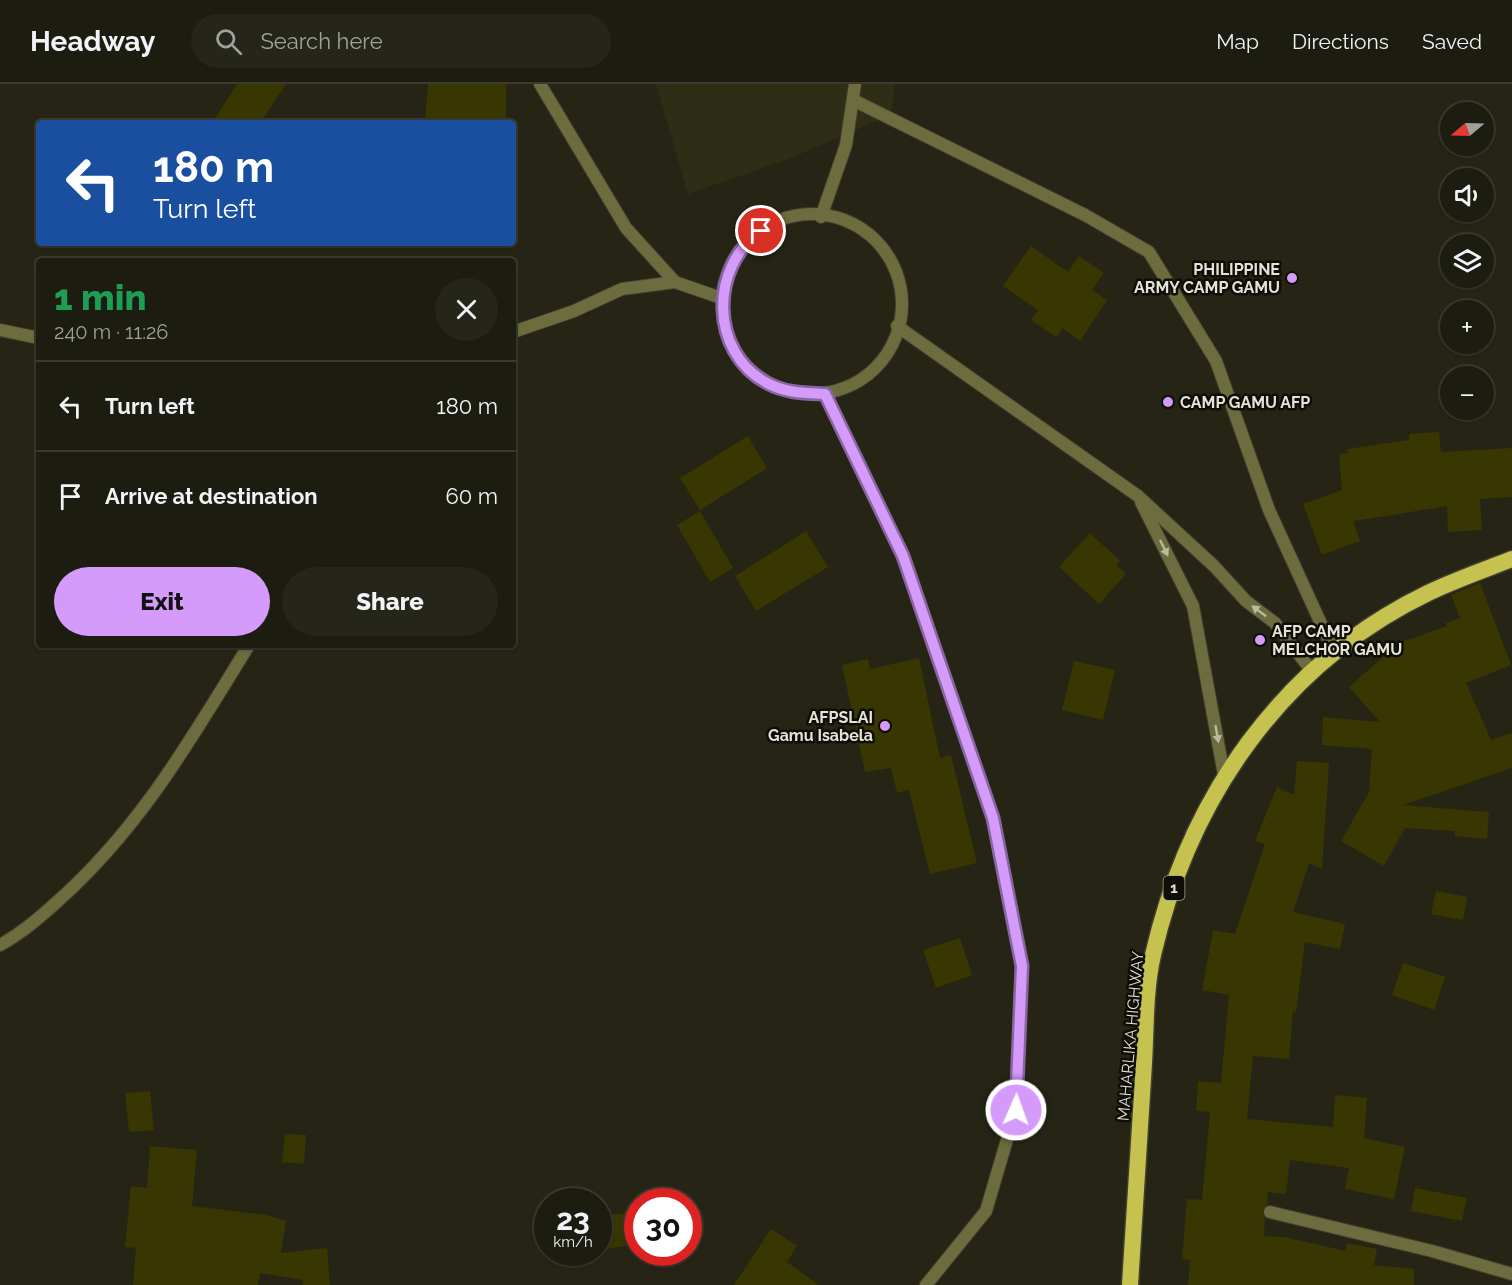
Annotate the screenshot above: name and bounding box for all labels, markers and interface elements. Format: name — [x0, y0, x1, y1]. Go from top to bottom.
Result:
search box — [191, 14, 611, 68]
text: Headway — [30, 25, 155, 58]
icon: search — [212, 25, 245, 58]
text: Search here — [260, 28, 383, 54]
text: Map — [1216, 29, 1259, 54]
text: Directions — [1292, 29, 1389, 54]
text: Saved — [1422, 29, 1482, 54]
north arrow — [1440, 102, 1494, 156]
map controls — [1440, 102, 1494, 420]
text: 180 m — [153, 143, 274, 192]
icon: left — [54, 144, 132, 222]
button: sound — [1440, 168, 1494, 222]
text: Turn left — [153, 193, 256, 224]
pin — [735, 205, 786, 256]
icon: arrive — [744, 214, 777, 247]
button: layers — [1440, 234, 1494, 288]
place label: PHILIPPINE ARMY CAMP GAMU — [1134, 260, 1280, 297]
marker: PHILIPPINE ARMY CAMP GAMU — [1285, 271, 1299, 285]
text: 1 min — [54, 276, 146, 318]
button: close — [435, 278, 498, 341]
button: + — [1440, 300, 1494, 354]
text: 240 m · 11:26 — [54, 320, 168, 344]
button: − — [1440, 366, 1494, 420]
icon: left — [54, 390, 87, 423]
text: Turn left — [105, 393, 195, 419]
text: 180 m — [436, 393, 498, 419]
place label: CAMP GAMU AFP — [1180, 393, 1310, 412]
marker: CAMP GAMU AFP — [1161, 395, 1175, 409]
icon: arrive — [54, 480, 87, 513]
text: Arrive at destination — [105, 483, 318, 509]
text: 60 m — [445, 483, 498, 509]
one-way arrow — [1158, 539, 1168, 557]
button: Exit — [54, 567, 270, 636]
button: Share — [282, 567, 498, 636]
one-way arrow — [1251, 605, 1267, 618]
place label: AFP CAMP MELCHOR GAMU — [1272, 622, 1402, 659]
marker: AFP CAMP MELCHOR GAMU — [1253, 633, 1267, 647]
place label: AFPSLAI Gamu Isabela — [768, 708, 873, 745]
marker: AFPSLAI Gamu Isabela — [878, 719, 892, 733]
one-way arrow — [1213, 725, 1222, 744]
road number: 1 — [1164, 876, 1184, 900]
street label: MAHARLIKA HIGHWAY — [1114, 950, 1147, 1122]
position arrow — [984, 1078, 1048, 1142]
speed limit sign: 30 — [624, 1188, 702, 1266]
text: 23 — [556, 1202, 590, 1237]
text: km/h — [553, 1233, 593, 1251]

